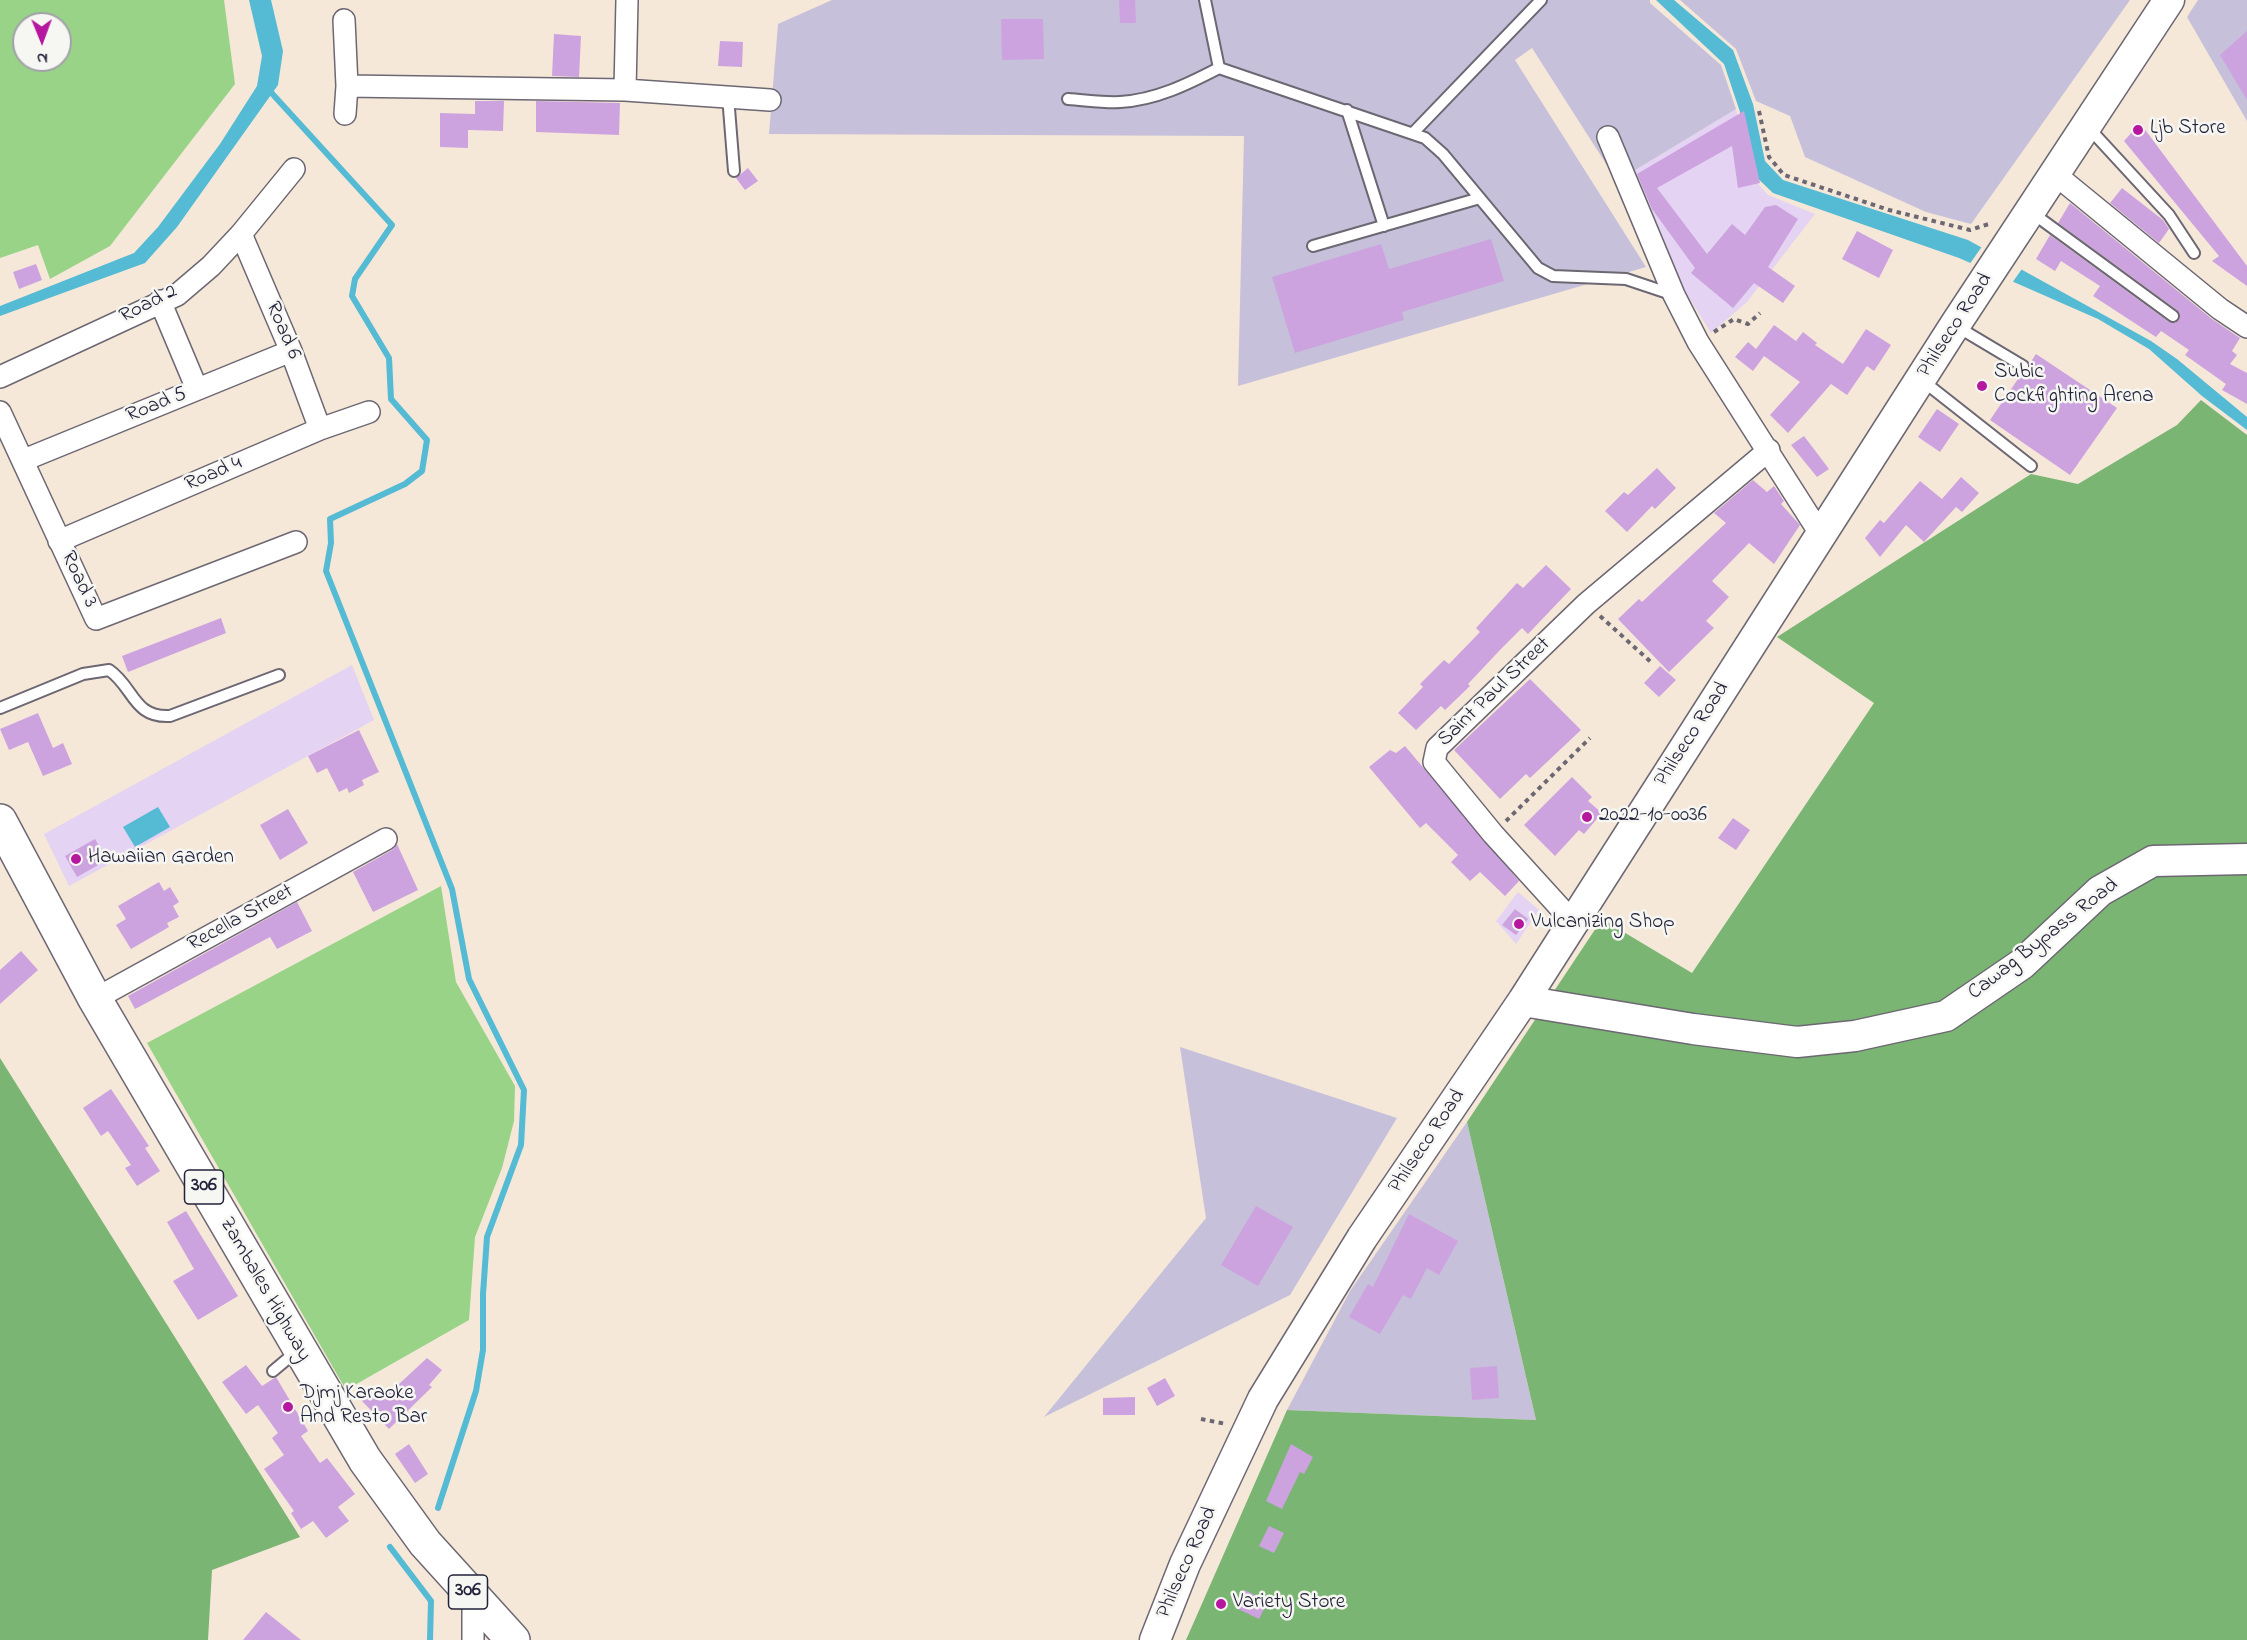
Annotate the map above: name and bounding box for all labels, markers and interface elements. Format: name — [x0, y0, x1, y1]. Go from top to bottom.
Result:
north arrow — [12, 12, 72, 72]
text: N — [37, 46, 48, 70]
place label: Ljb Store — [2150, 117, 2226, 143]
marker: Ljb Store — [2131, 123, 2145, 137]
street label: Philseco Road — [1913, 269, 1999, 383]
street label: Road 2 — [116, 280, 182, 330]
street label: Road 6 — [259, 298, 305, 364]
place label: Subic Cockfighting Arena — [1994, 361, 2154, 411]
marker: Subic Cockfighting Arena — [1975, 379, 1989, 393]
street label: Road 5 — [123, 383, 191, 429]
street label: Road 4 — [182, 452, 246, 498]
street label: Road 3 — [54, 548, 102, 612]
street label: Saint Paul Street — [1433, 633, 1557, 753]
street label: Philseco Road — [1650, 678, 1736, 792]
place label: 2022-10-0036 — [1599, 804, 1707, 830]
marker: 2022-10-0036 — [1580, 810, 1594, 824]
place label: Hawaiian Garden — [88, 846, 234, 872]
marker: Hawaiian Garden — [69, 852, 83, 866]
street label: Cawag Bypass Road — [1964, 874, 2124, 1006]
street label: Recella Street — [184, 880, 298, 958]
place label: Vulcanizing Shop — [1531, 911, 1675, 937]
marker: Vulcanizing Shop — [1512, 917, 1526, 931]
street label: Philseco Road — [1384, 1085, 1472, 1199]
road number: 306 — [184, 1170, 224, 1204]
street label: Zambales Highway — [213, 1213, 315, 1367]
place label: Djmj Karaoke And Resto Bar — [300, 1382, 427, 1432]
marker: Djmj Karaoke And Resto Bar — [281, 1400, 295, 1414]
street label: Philseco Road — [1152, 1503, 1224, 1623]
road number: 306 — [448, 1575, 488, 1609]
place label: Variety Store — [1233, 1591, 1345, 1617]
marker: Variety Store — [1214, 1597, 1228, 1611]

